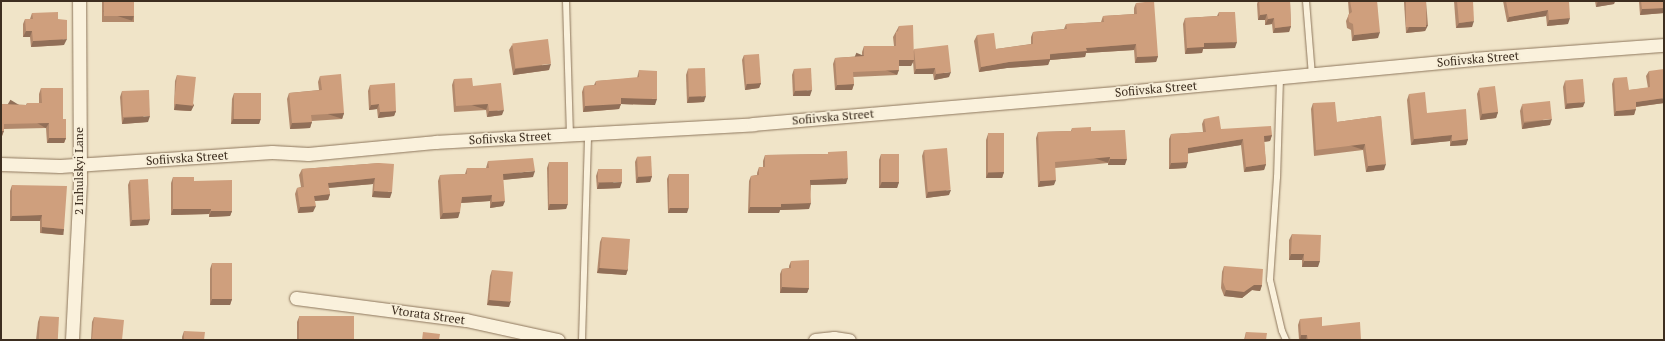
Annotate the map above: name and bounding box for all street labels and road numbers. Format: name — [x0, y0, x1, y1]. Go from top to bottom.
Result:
street label: Sofiivska Street — [1436, 48, 1520, 70]
street label: Sofiivska Street — [1114, 78, 1198, 100]
street label: Sofiivska Street — [791, 106, 875, 128]
street label: 2 Inhulskyi Lane — [72, 127, 86, 215]
street label: Sofiivska Street — [469, 129, 551, 147]
street label: Sofiivska Street — [145, 148, 229, 168]
street label: Vtorata Street — [390, 303, 466, 327]

